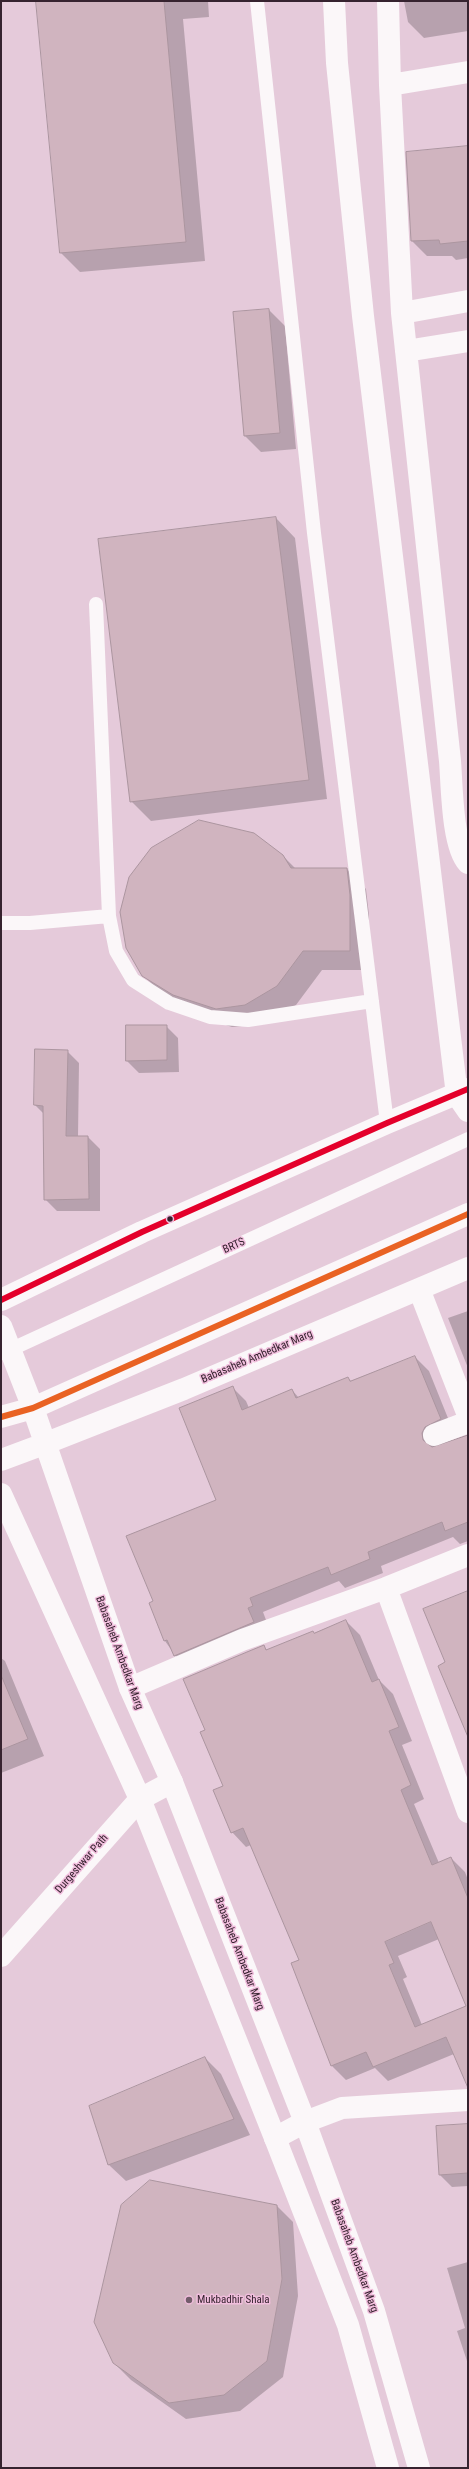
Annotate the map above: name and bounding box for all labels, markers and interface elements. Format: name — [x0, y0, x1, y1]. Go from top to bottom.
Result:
unlabelled marker — [165, 1214, 175, 1224]
street label: BRTS — [221, 1235, 247, 1257]
street label: Babasaheb Ambedkar Marg — [199, 1328, 315, 1386]
street label: Babasaheb Ambedkar Marg — [92, 1595, 146, 1711]
street label: Durgeshwar Path — [53, 1832, 111, 1896]
street label: Babasaheb Ambedkar Marg — [211, 1896, 267, 2012]
street label: Babasaheb Ambedkar Marg — [327, 2198, 381, 2314]
place label: Mukbadhir Shala — [197, 2293, 270, 2307]
marker: Mukbadhir Shala — [184, 2295, 194, 2305]

